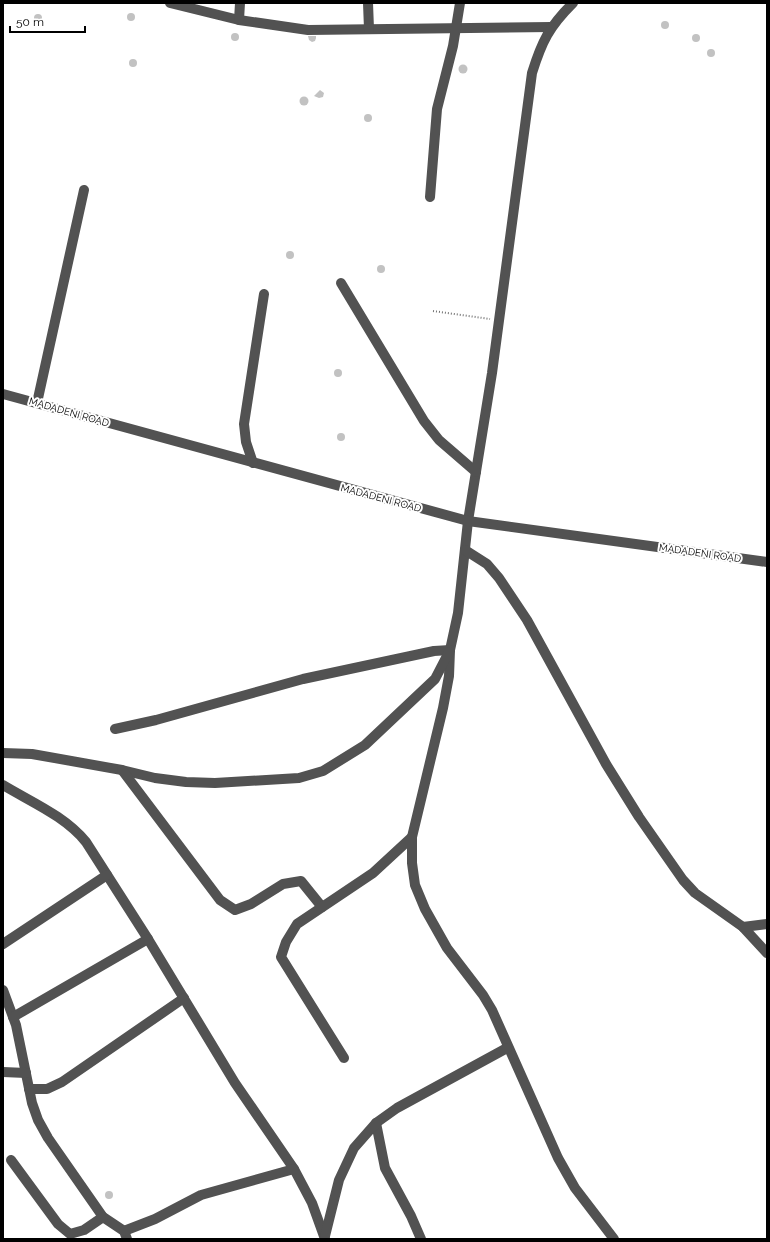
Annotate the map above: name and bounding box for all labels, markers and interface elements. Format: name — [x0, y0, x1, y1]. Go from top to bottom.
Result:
scale bar — [10, 8, 85, 34]
text: 50 m — [16, 15, 44, 29]
street label: MADADENI ROAD — [28, 395, 110, 429]
street label: MADADENI ROAD — [340, 482, 422, 514]
street label: MADADENI ROAD — [658, 542, 742, 564]

